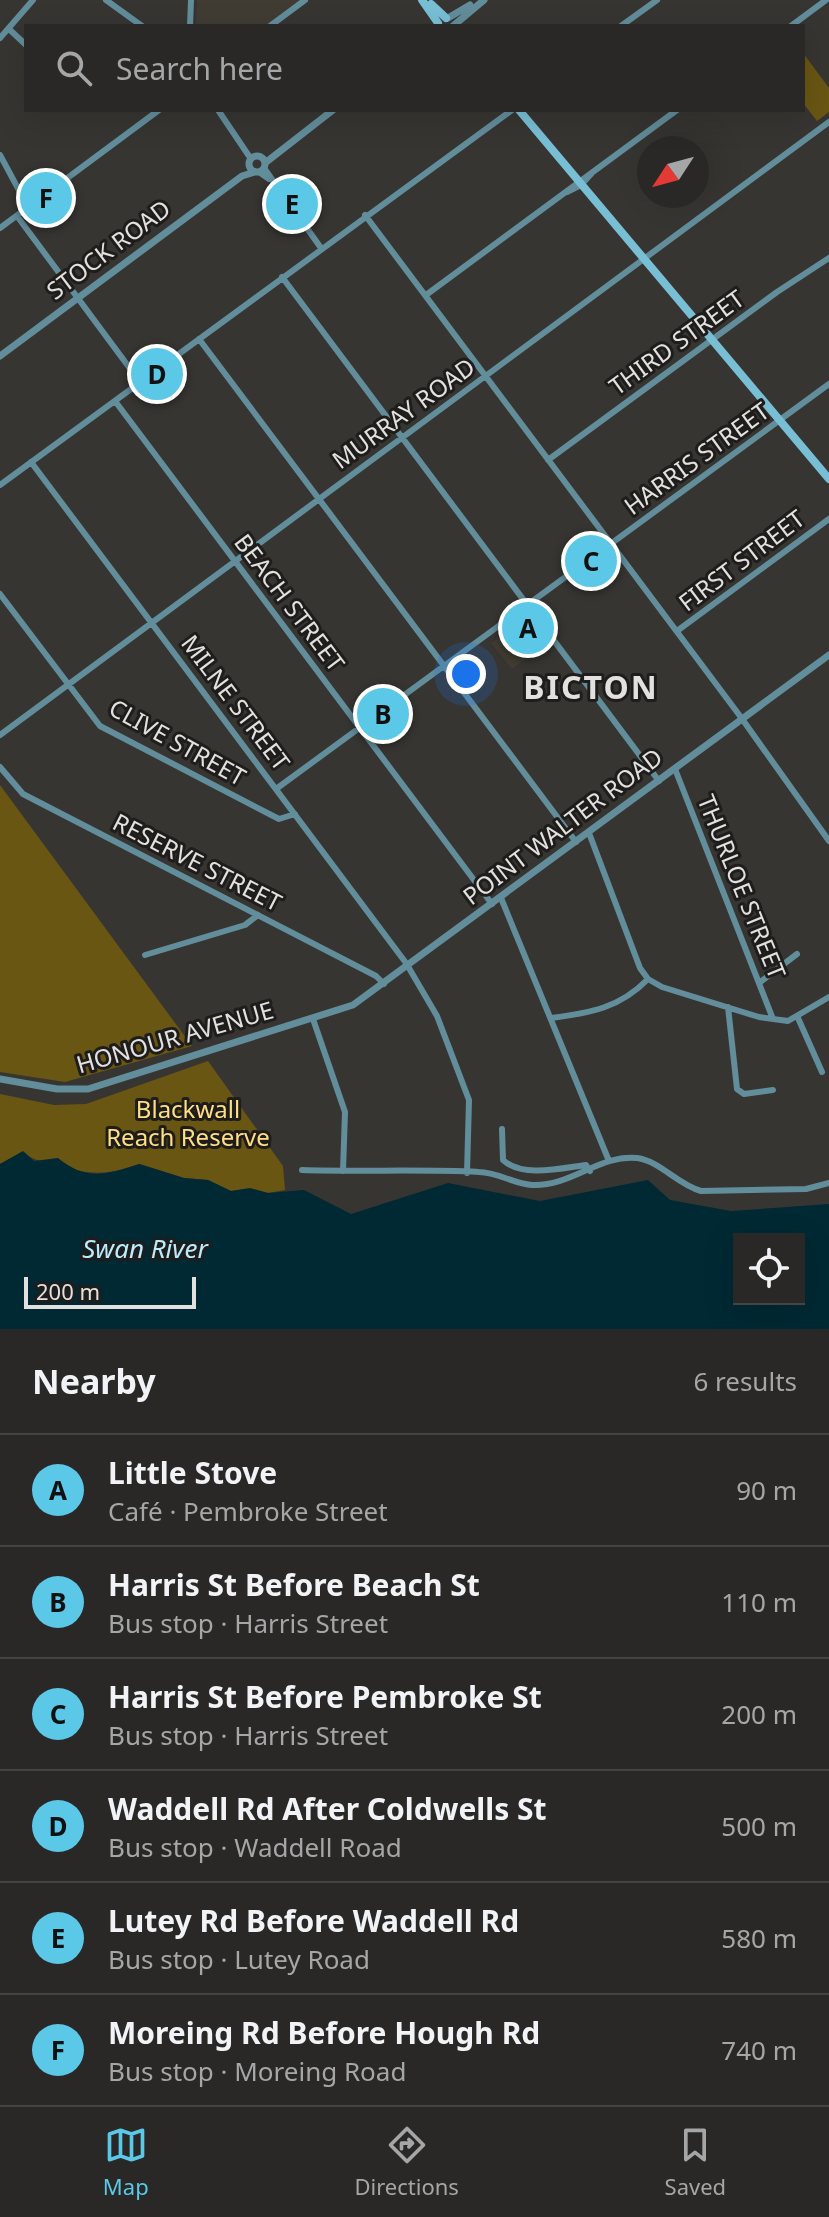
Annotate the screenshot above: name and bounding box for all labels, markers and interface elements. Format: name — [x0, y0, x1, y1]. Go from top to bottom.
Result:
search box — [24, 24, 805, 112]
icon: search — [52, 46, 96, 90]
text: Search here — [116, 48, 283, 89]
north arrow — [637, 136, 709, 208]
pin: F — [20, 168, 72, 228]
pin: E — [266, 174, 318, 234]
street label: STOCK ROAD — [39, 191, 177, 306]
street label: THIRD STREET — [602, 281, 751, 402]
pin: D — [131, 344, 183, 404]
street label: MURRAY ROAD — [325, 350, 481, 476]
street label: HARRIS STREET — [617, 394, 776, 522]
street label: FIRST STREET — [671, 501, 811, 618]
street label: BEACH STREET — [228, 526, 353, 678]
pin: C — [565, 531, 617, 591]
pin: A — [502, 598, 554, 658]
street label: MILNE STREET — [174, 628, 298, 777]
your location — [446, 654, 486, 694]
district label: BICTON — [523, 665, 659, 708]
pin: B — [357, 684, 409, 744]
street label: CLIVE STREET — [104, 691, 252, 793]
street label: POINT WALTER ROAD — [456, 740, 669, 912]
street label: THURLOE STREET — [690, 790, 795, 984]
street label: RESERVE STREET — [108, 805, 288, 919]
street label: HONOUR AVENUE — [72, 993, 277, 1080]
park label: Blackwall Reach Reserve — [106, 1092, 270, 1153]
water label: Swan River — [82, 1230, 209, 1266]
map controls — [733, 1233, 805, 1305]
button: locate — [733, 1233, 805, 1305]
scale bar — [24, 1273, 196, 1309]
text: 200 m — [36, 1276, 100, 1306]
text: Nearby — [32, 1358, 156, 1404]
text: 6 results — [693, 1363, 797, 1399]
text: Little Stove — [108, 1452, 277, 1493]
text: A — [49, 1472, 67, 1508]
text: 90 m — [736, 1472, 797, 1508]
text: Café · Pembroke Street — [108, 1493, 388, 1529]
text: Harris St Before Beach St — [108, 1564, 480, 1605]
text: B — [49, 1584, 67, 1620]
text: 110 m — [721, 1584, 797, 1620]
text: Bus stop · Harris Street — [108, 1605, 388, 1641]
text: Harris St Before Pembroke St — [108, 1676, 542, 1717]
text: C — [50, 1696, 66, 1732]
text: 200 m — [721, 1696, 797, 1732]
text: Bus stop · Harris Street — [108, 1717, 388, 1753]
text: Waddell Rd After Coldwells St — [108, 1788, 547, 1829]
text: D — [48, 1808, 68, 1844]
text: 500 m — [721, 1808, 797, 1844]
text: Bus stop · Waddell Road — [108, 1829, 402, 1865]
text: Lutey Rd Before Waddell Rd — [108, 1900, 519, 1941]
text: E — [51, 1920, 65, 1956]
text: 580 m — [721, 1920, 797, 1956]
text: Bus stop · Lutey Road — [108, 1941, 370, 1977]
text: Moreing Rd Before Hough Rd — [108, 2012, 540, 2053]
text: F — [51, 2032, 65, 2068]
text: 740 m — [721, 2032, 797, 2068]
text: Bus stop · Moreing Road — [108, 2053, 406, 2089]
tab: Map — [103, 2123, 149, 2201]
tab: Directions — [354, 2123, 459, 2201]
tab: Saved — [665, 2123, 726, 2201]

